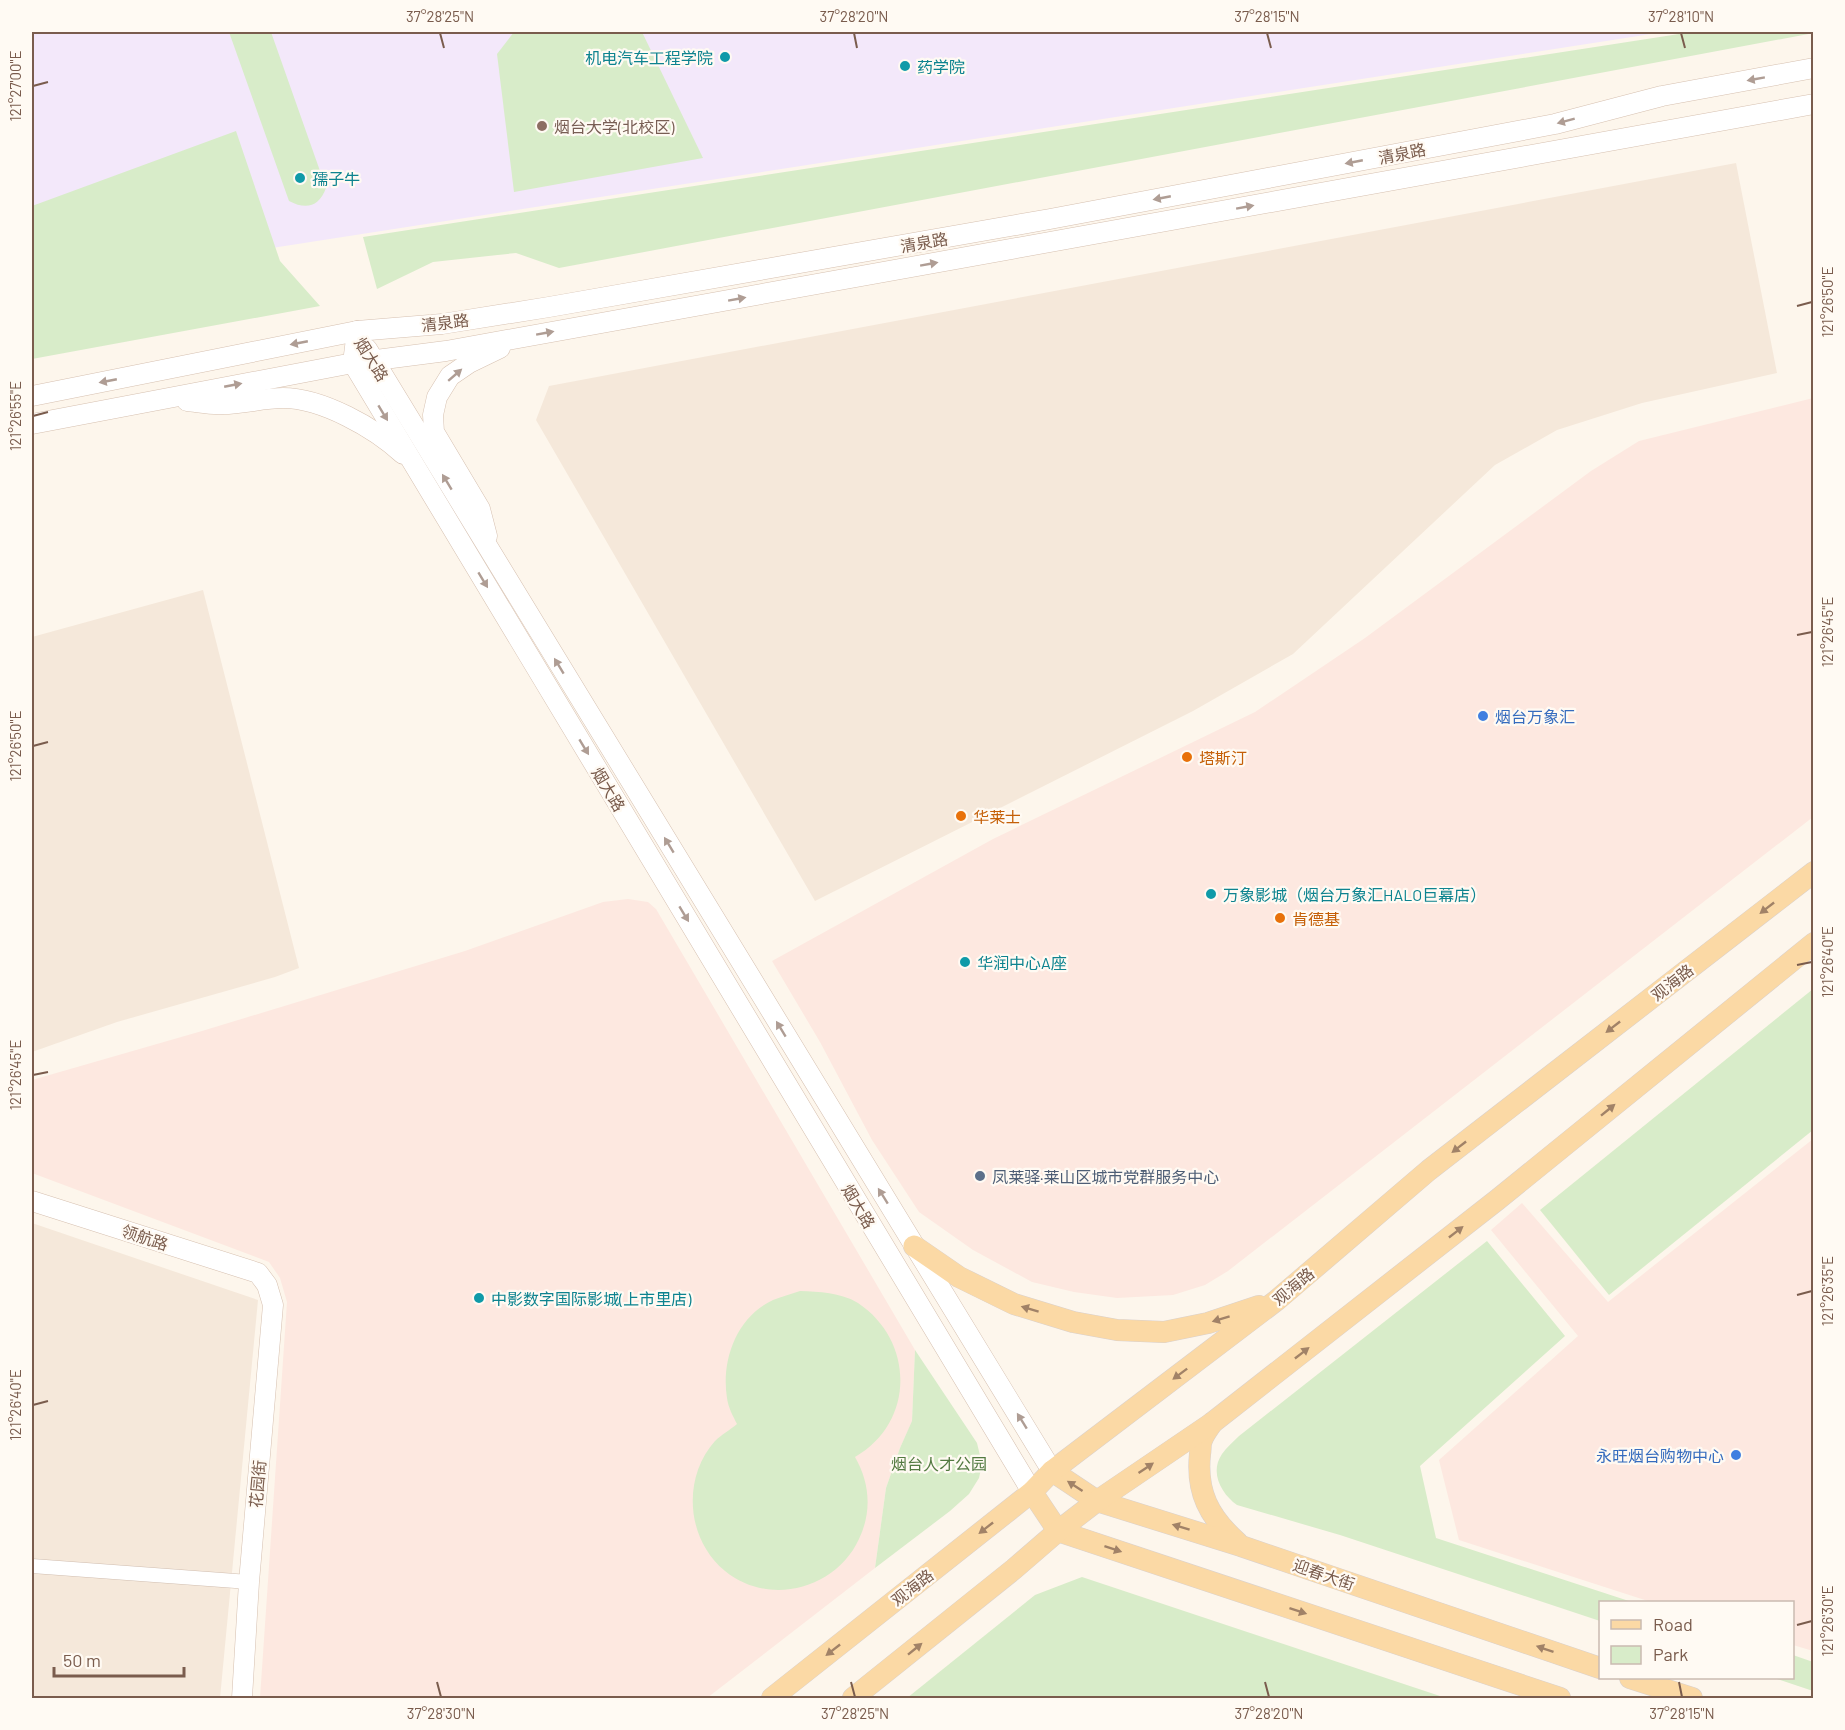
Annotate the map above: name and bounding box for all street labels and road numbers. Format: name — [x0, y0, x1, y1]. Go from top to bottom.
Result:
street label: 清泉路 — [1377, 139, 1427, 167]
street label: 清泉路 — [899, 228, 949, 256]
street label: 清泉路 — [420, 310, 470, 334]
street label: 烟大路 — [351, 334, 393, 384]
street label: 烟大路 — [588, 764, 630, 814]
street label: 观海路 — [1647, 960, 1697, 1004]
street label: 烟大路 — [838, 1181, 880, 1231]
street label: 领航路 — [119, 1221, 171, 1253]
street label: 观海路 — [1269, 1263, 1317, 1309]
street label: 花园街 — [245, 1459, 269, 1509]
street label: 迎春大街 — [1291, 1555, 1357, 1593]
street label: 观海路 — [887, 1565, 937, 1609]

